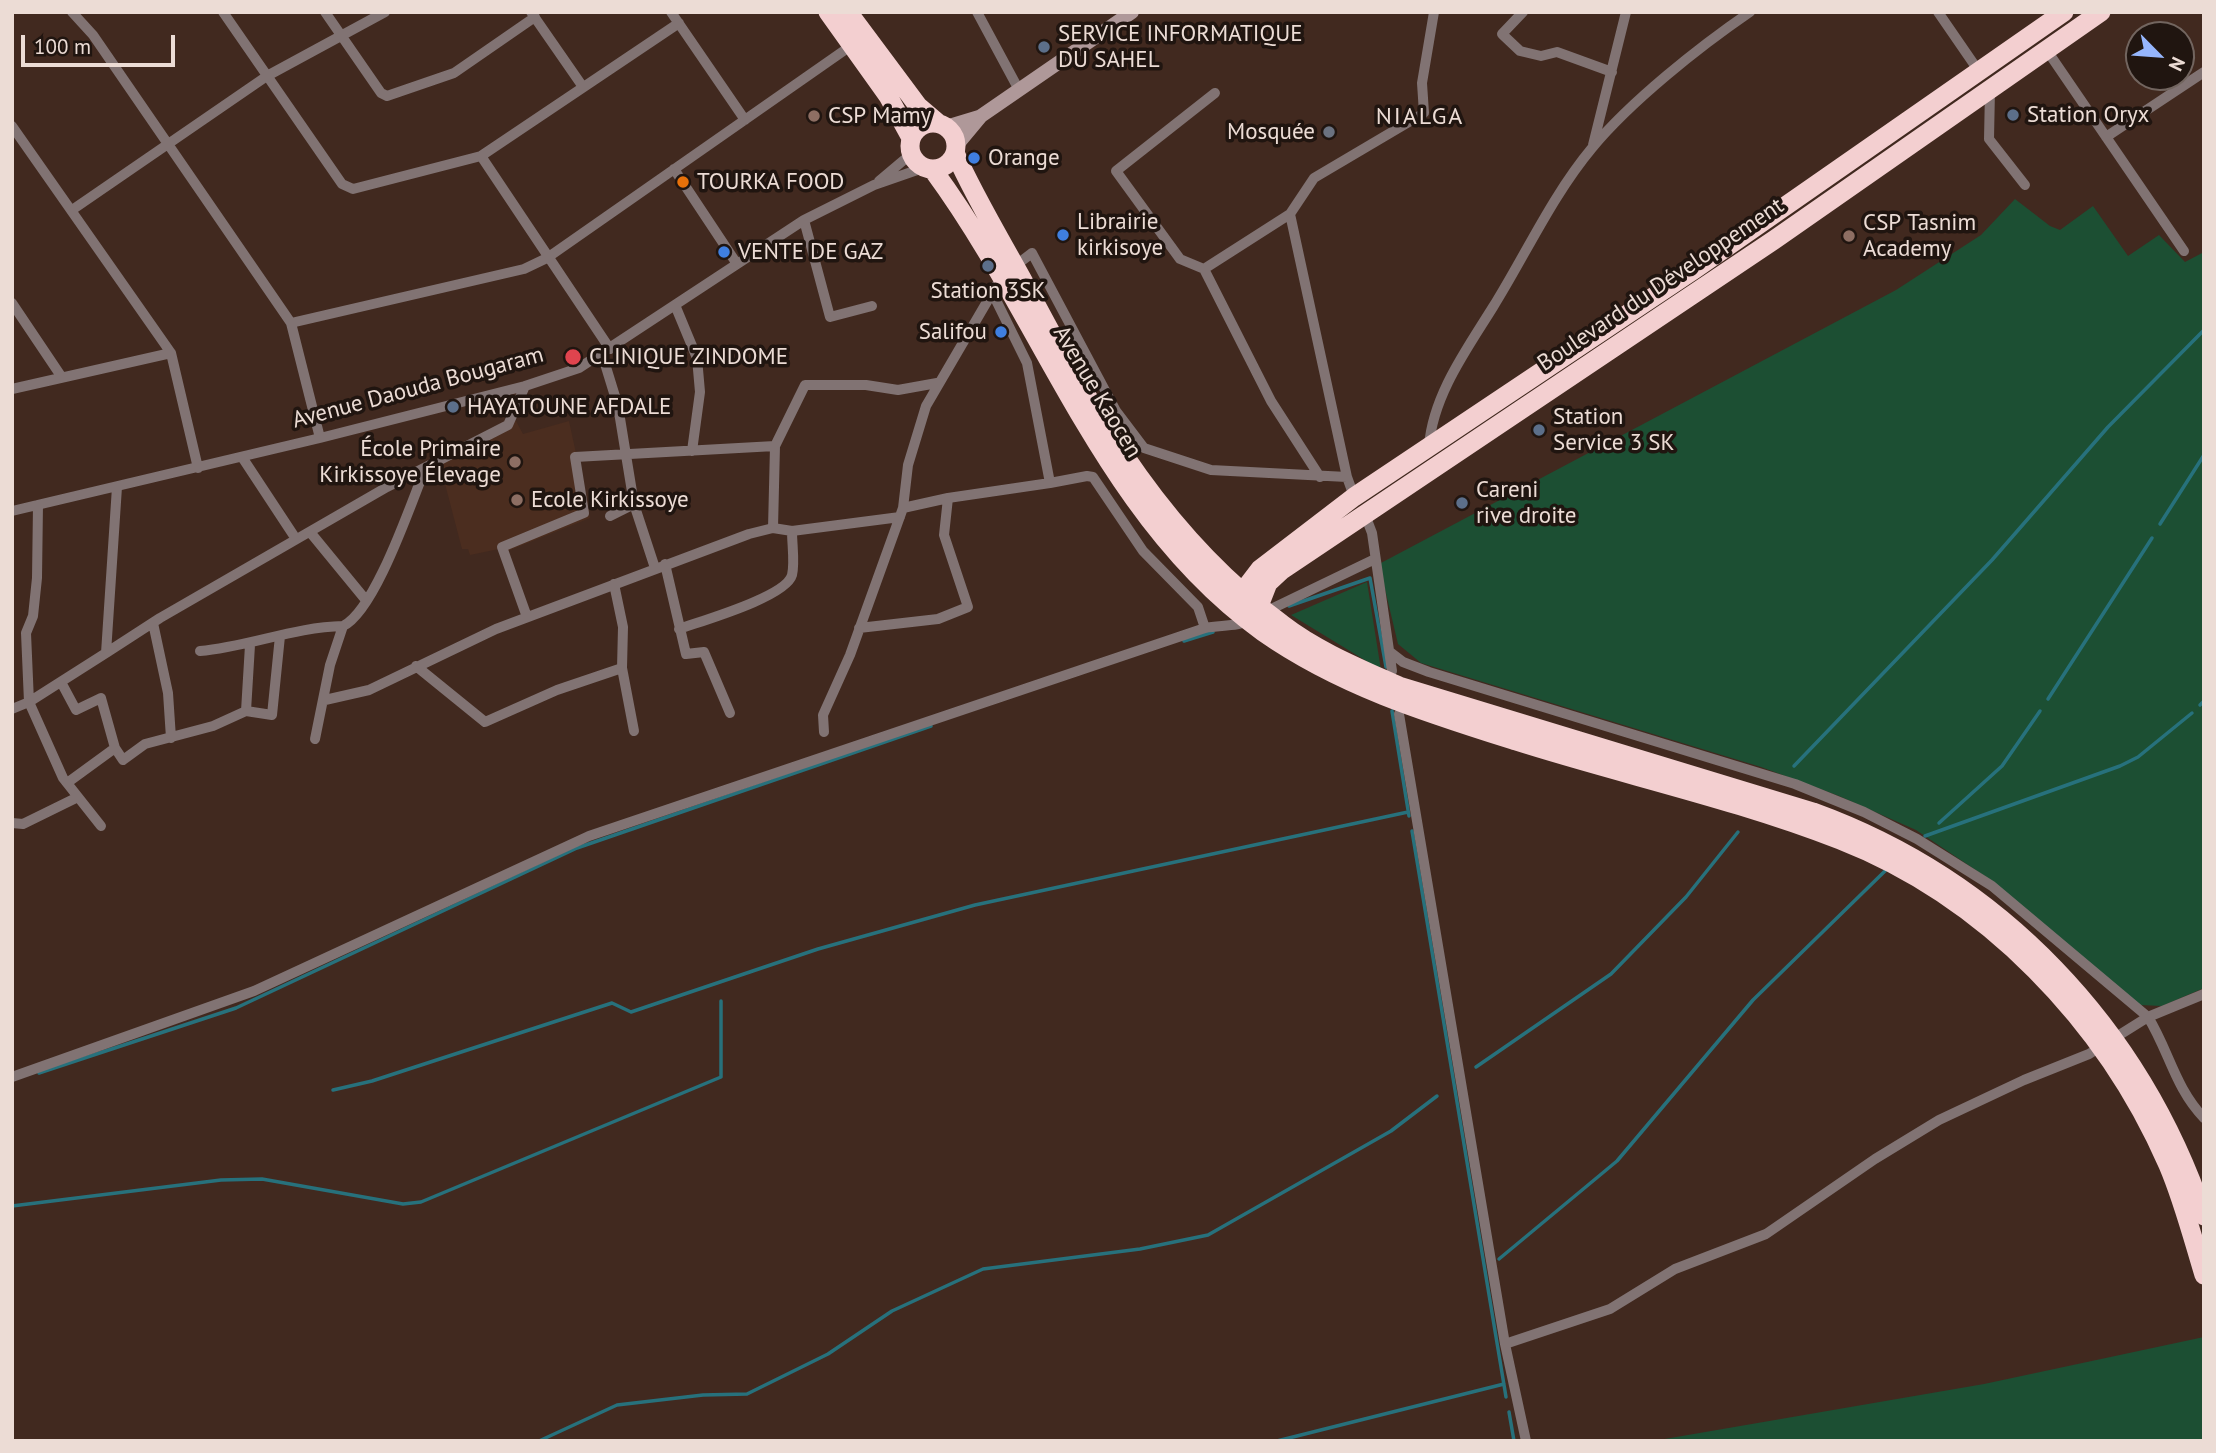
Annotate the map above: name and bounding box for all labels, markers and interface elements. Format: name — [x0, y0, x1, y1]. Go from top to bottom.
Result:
place label: SERVICE INFORMATIQUE DU SAHEL — [1058, 20, 1303, 74]
scale bar — [24, 21, 178, 65]
north arrow — [2125, 21, 2195, 91]
text: 100 m — [34, 33, 91, 60]
marker: SERVICE INFORMATIQUE DU SAHEL — [1036, 39, 1052, 55]
text: N — [2164, 53, 2191, 75]
place label: Station Oryx — [2027, 101, 2149, 129]
place label: CSP Mamy — [828, 102, 931, 130]
district label: NIALGA — [1376, 103, 1464, 131]
marker: Station Oryx — [2005, 107, 2021, 123]
marker: CSP Mamy — [806, 108, 822, 124]
place label: Mosquée — [1227, 118, 1315, 146]
marker: Mosquée — [1321, 124, 1337, 140]
place label: Orange — [988, 144, 1060, 172]
marker: Orange — [966, 150, 982, 166]
place label: TOURKA FOOD — [697, 168, 844, 196]
marker: TOURKA FOOD — [675, 174, 691, 190]
street label: Boulevard du Développement — [1533, 192, 1789, 378]
place label: Librairie kirkisoye — [1077, 208, 1163, 262]
place label: CSP Tasnim Academy — [1863, 209, 1976, 263]
marker: Librairie kirkisoye — [1055, 227, 1071, 243]
marker: CSP Tasnim Academy — [1841, 228, 1857, 244]
place label: VENTE DE GAZ — [738, 238, 883, 266]
marker: VENTE DE GAZ — [716, 244, 732, 260]
marker: Station 3SK — [980, 258, 996, 274]
place label: Station 3SK — [930, 277, 1046, 305]
place label: Salifou — [919, 318, 987, 346]
street label: Avenue Kaocen — [1047, 321, 1147, 463]
marker: Salifou — [993, 324, 1009, 340]
street label: Avenue Daouda Bougaram — [289, 341, 547, 435]
place label: CLINIQUE ZINDOME — [589, 343, 788, 371]
marker: CLINIQUE ZINDOME — [563, 347, 583, 367]
place label: HAYATOUNE AFDALE — [467, 393, 671, 421]
marker: HAYATOUNE AFDALE — [445, 399, 461, 415]
place label: Station Service 3 SK — [1553, 403, 1675, 457]
marker: Station Service 3 SK — [1531, 422, 1547, 438]
place label: École Primaire Kirkissoye Élevage — [319, 435, 501, 489]
marker: École Primaire Kirkissoye Élevage — [507, 454, 523, 470]
place label: Careni rive droite — [1476, 476, 1577, 530]
place label: Ecole Kirkissoye — [531, 486, 689, 514]
marker: Ecole Kirkissoye — [509, 492, 525, 508]
marker: Careni rive droite — [1454, 495, 1470, 511]

